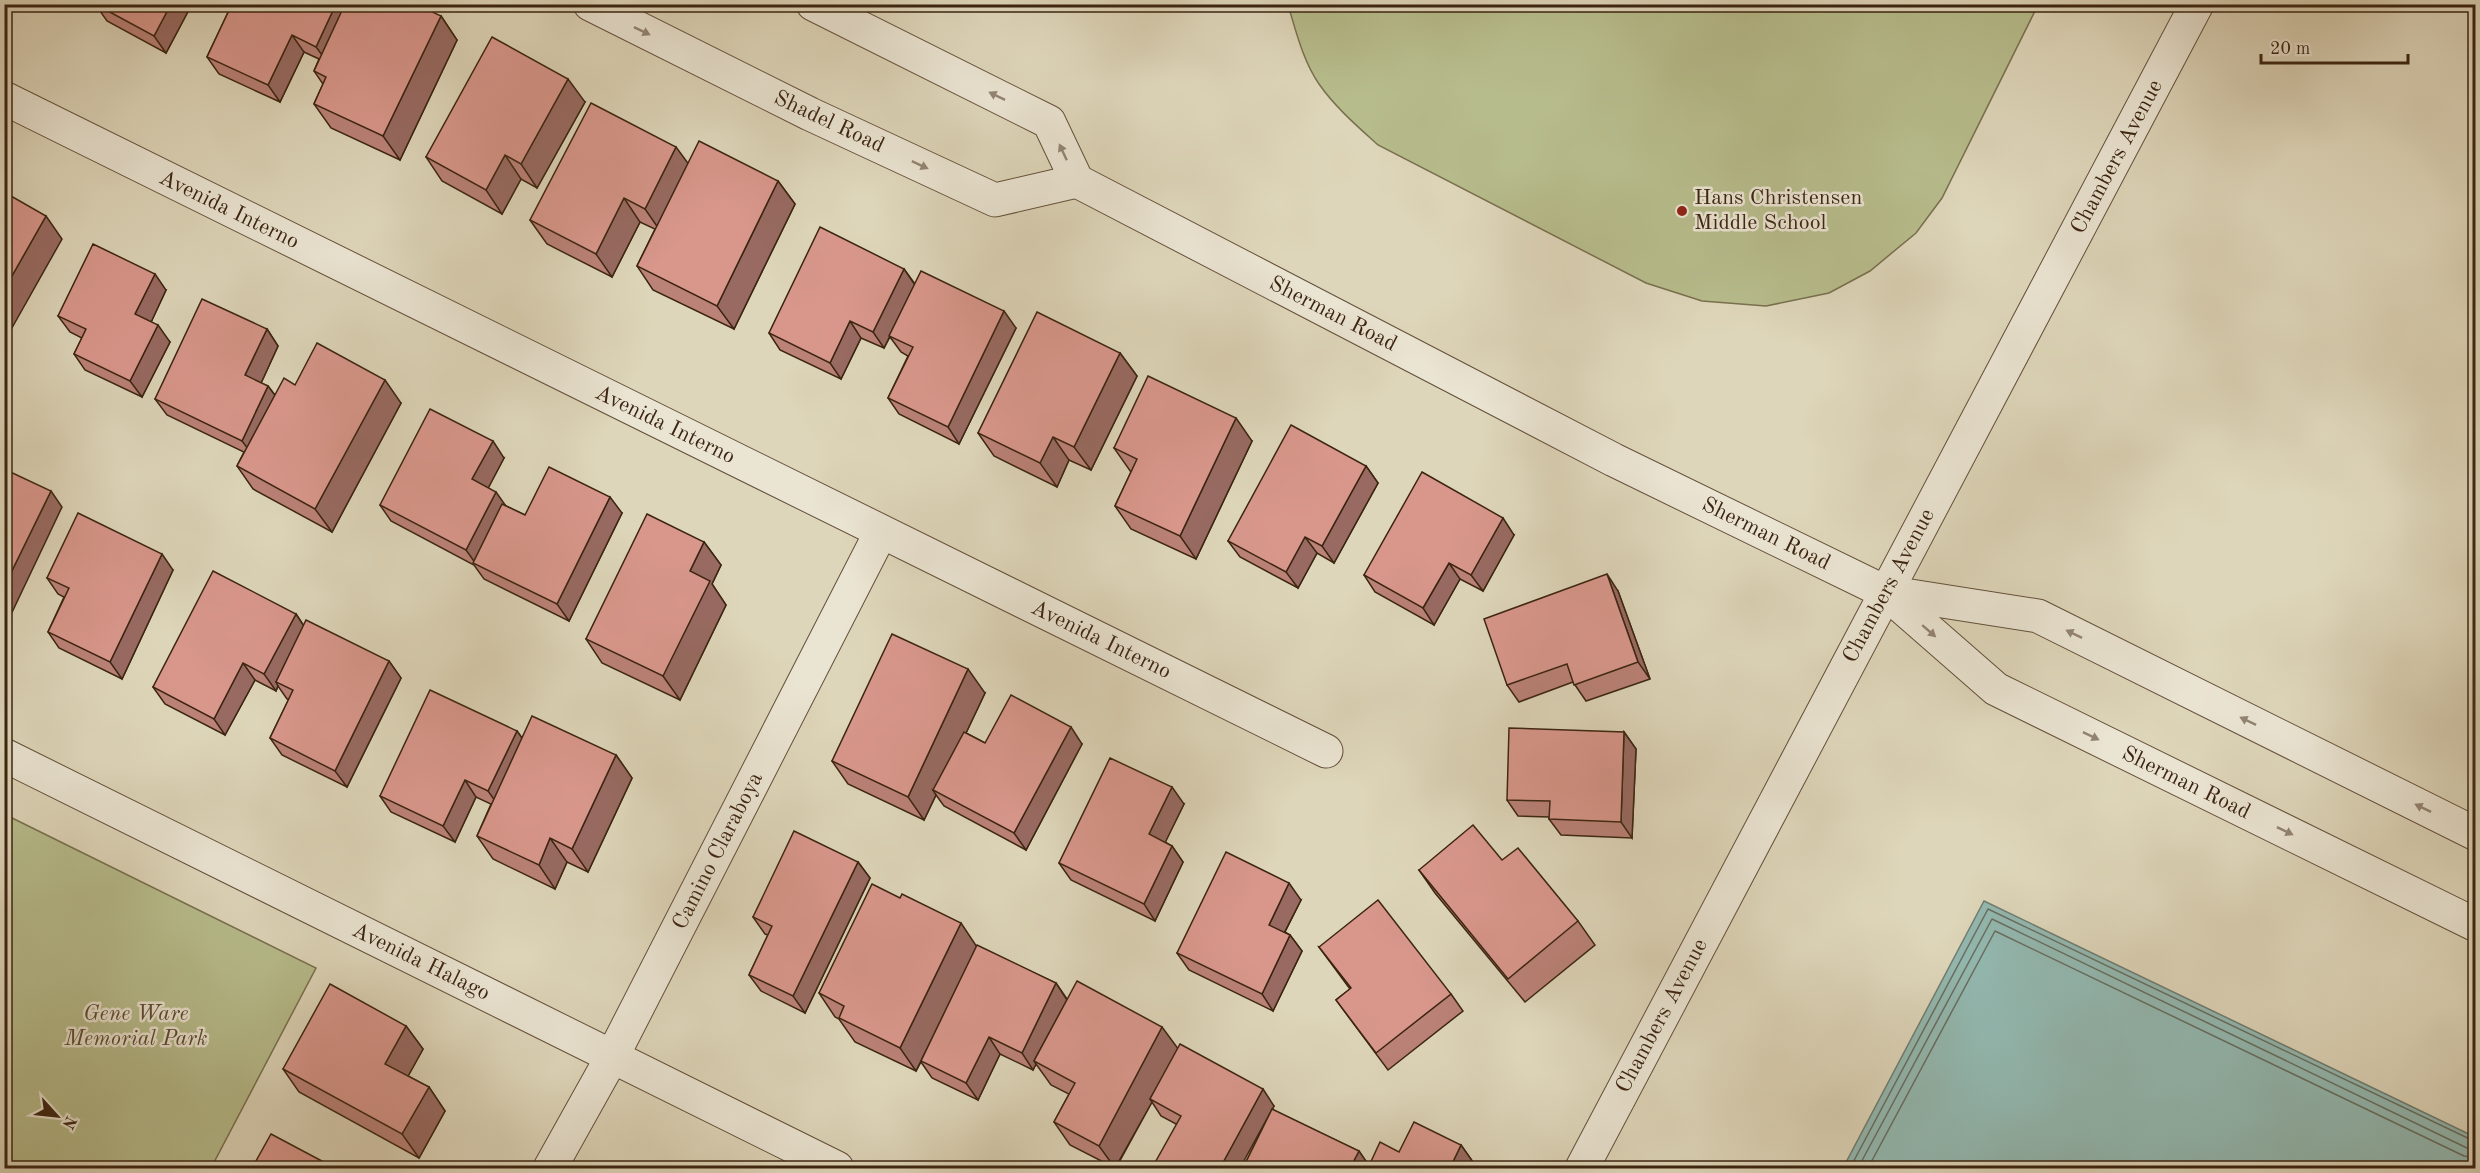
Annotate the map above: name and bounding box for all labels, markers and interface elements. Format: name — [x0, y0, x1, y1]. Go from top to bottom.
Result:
one-way arrow — [634, 26, 651, 35]
scale bar — [2261, 27, 2408, 65]
text: 20 m — [2270, 40, 2310, 58]
street label: Chambers Avenue — [2067, 76, 2167, 238]
street label: Shadel Road — [770, 87, 888, 157]
one-way arrow — [988, 92, 1005, 101]
one-way arrow — [1058, 143, 1067, 160]
one-way arrow — [911, 160, 928, 169]
street label: Avenida Interno — [156, 167, 302, 253]
place label: Hans Christensen Middle School — [1694, 187, 1862, 234]
marker: Hans Christensen Middle School — [1675, 204, 1689, 218]
street label: Sherman Road — [1266, 272, 1400, 356]
street label: Avenida Interno — [592, 382, 738, 468]
street label: Sherman Road — [1698, 493, 1834, 575]
street label: Chambers Avenue — [1839, 505, 1939, 667]
street label: Avenida Interno — [1028, 597, 1174, 683]
one-way arrow — [1921, 624, 1937, 637]
one-way arrow — [2065, 629, 2082, 639]
one-way arrow — [2240, 716, 2257, 726]
one-way arrow — [2083, 731, 2100, 741]
street label: Sherman Road — [2118, 742, 2254, 824]
street label: Camino Claraboya — [669, 769, 767, 933]
one-way arrow — [2415, 803, 2432, 812]
one-way arrow — [2276, 826, 2294, 836]
street label: Avenida Halago — [349, 919, 493, 1005]
street label: Chambers Avenue — [1612, 935, 1712, 1097]
park label: Gene Ware Memorial Park — [63, 1003, 208, 1050]
north arrow — [27, 1086, 87, 1146]
text: N — [58, 1113, 78, 1132]

